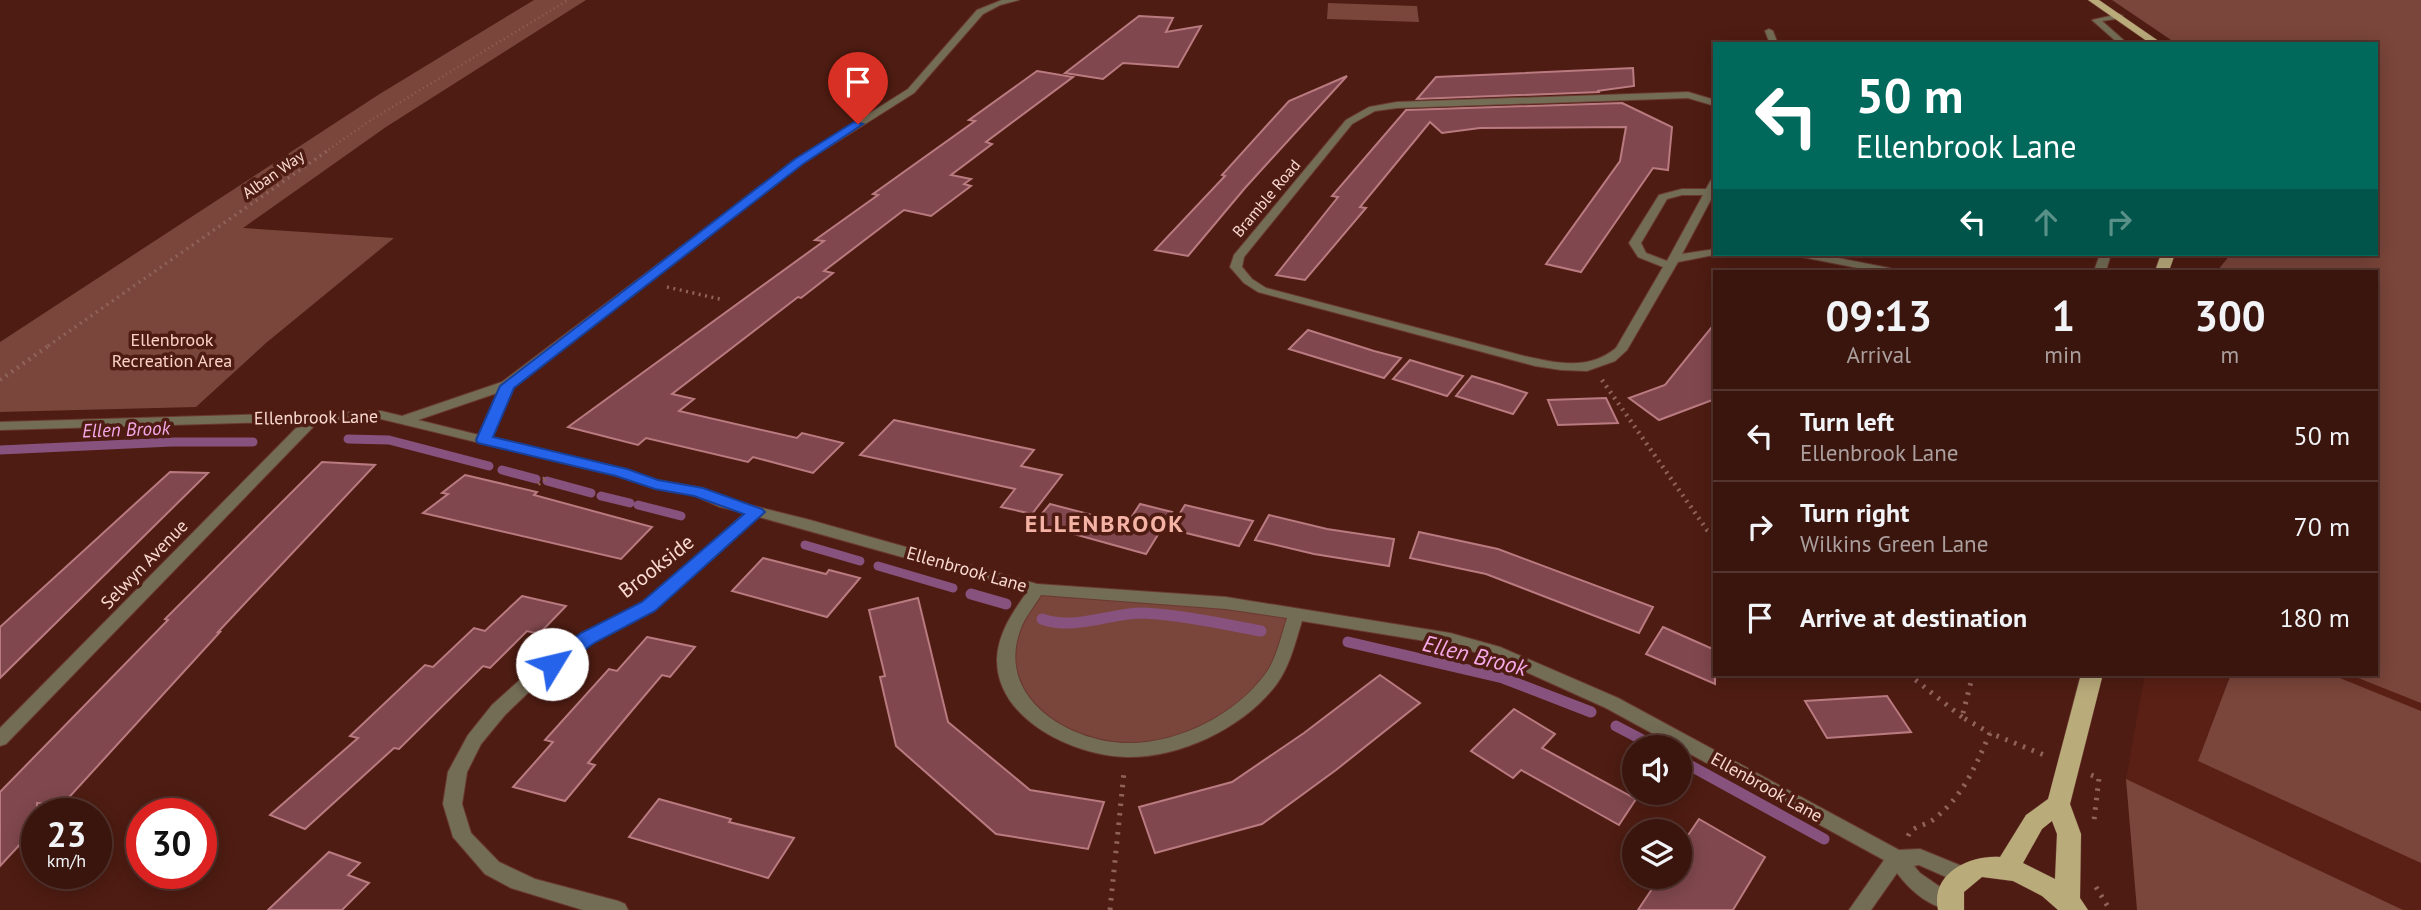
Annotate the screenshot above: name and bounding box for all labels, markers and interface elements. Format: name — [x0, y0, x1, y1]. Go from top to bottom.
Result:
pin — [828, 52, 888, 124]
icon: arrive — [839, 63, 877, 101]
text: 50 m — [1856, 63, 1963, 127]
icon: left — [1741, 70, 1832, 161]
text: Ellenbrook Lane — [1856, 125, 2077, 167]
street label: Alban Way — [238, 145, 308, 203]
street label: Bramble Road — [1228, 155, 1304, 241]
icon: left — [1954, 203, 1992, 241]
icon: ahead — [2027, 203, 2065, 241]
icon: right — [2100, 203, 2138, 241]
text: 09:13 — [1825, 288, 1932, 343]
text: 1 — [2051, 288, 2075, 343]
text: 300 — [2194, 288, 2266, 343]
park label: Ellenbrook Recreation Area — [112, 328, 232, 372]
text: Arrival — [1846, 340, 1911, 369]
text: min — [2044, 340, 2082, 369]
text: m — [2221, 340, 2239, 369]
street label: Ellenbrook Lane — [254, 404, 378, 430]
text: Turn left — [1800, 405, 1894, 438]
water label: Ellen Brook — [82, 415, 172, 443]
icon: left — [1741, 417, 1779, 455]
text: 50 m — [2294, 419, 2350, 452]
text: Ellenbrook Lane — [1800, 438, 1959, 467]
text: Turn right — [1800, 496, 1909, 529]
district label: ELLENBROOK — [1025, 508, 1185, 539]
icon: right — [1741, 508, 1779, 546]
text: 70 m — [2294, 510, 2350, 543]
street label: Selwyn Avenue — [95, 514, 193, 614]
street label: Brookside — [613, 528, 699, 604]
text: Wilkins Green Lane — [1800, 529, 1988, 558]
street label: Ellenbrook Lane — [904, 541, 1030, 597]
icon: arrive — [1741, 599, 1779, 637]
text: Arrive at destination — [1800, 601, 2027, 634]
text: 180 m — [2279, 601, 2350, 634]
position arrow — [515, 627, 589, 701]
water label: Ellen Brook — [1420, 628, 1532, 682]
map controls — [1622, 735, 1692, 889]
button: sound — [1622, 735, 1692, 805]
street label: Ellenbrook Lane — [1707, 747, 1827, 827]
speed limit sign: 30 — [126, 798, 217, 889]
text: 23 — [47, 811, 86, 857]
button: layers — [1622, 819, 1692, 889]
text: km/h — [47, 849, 86, 872]

